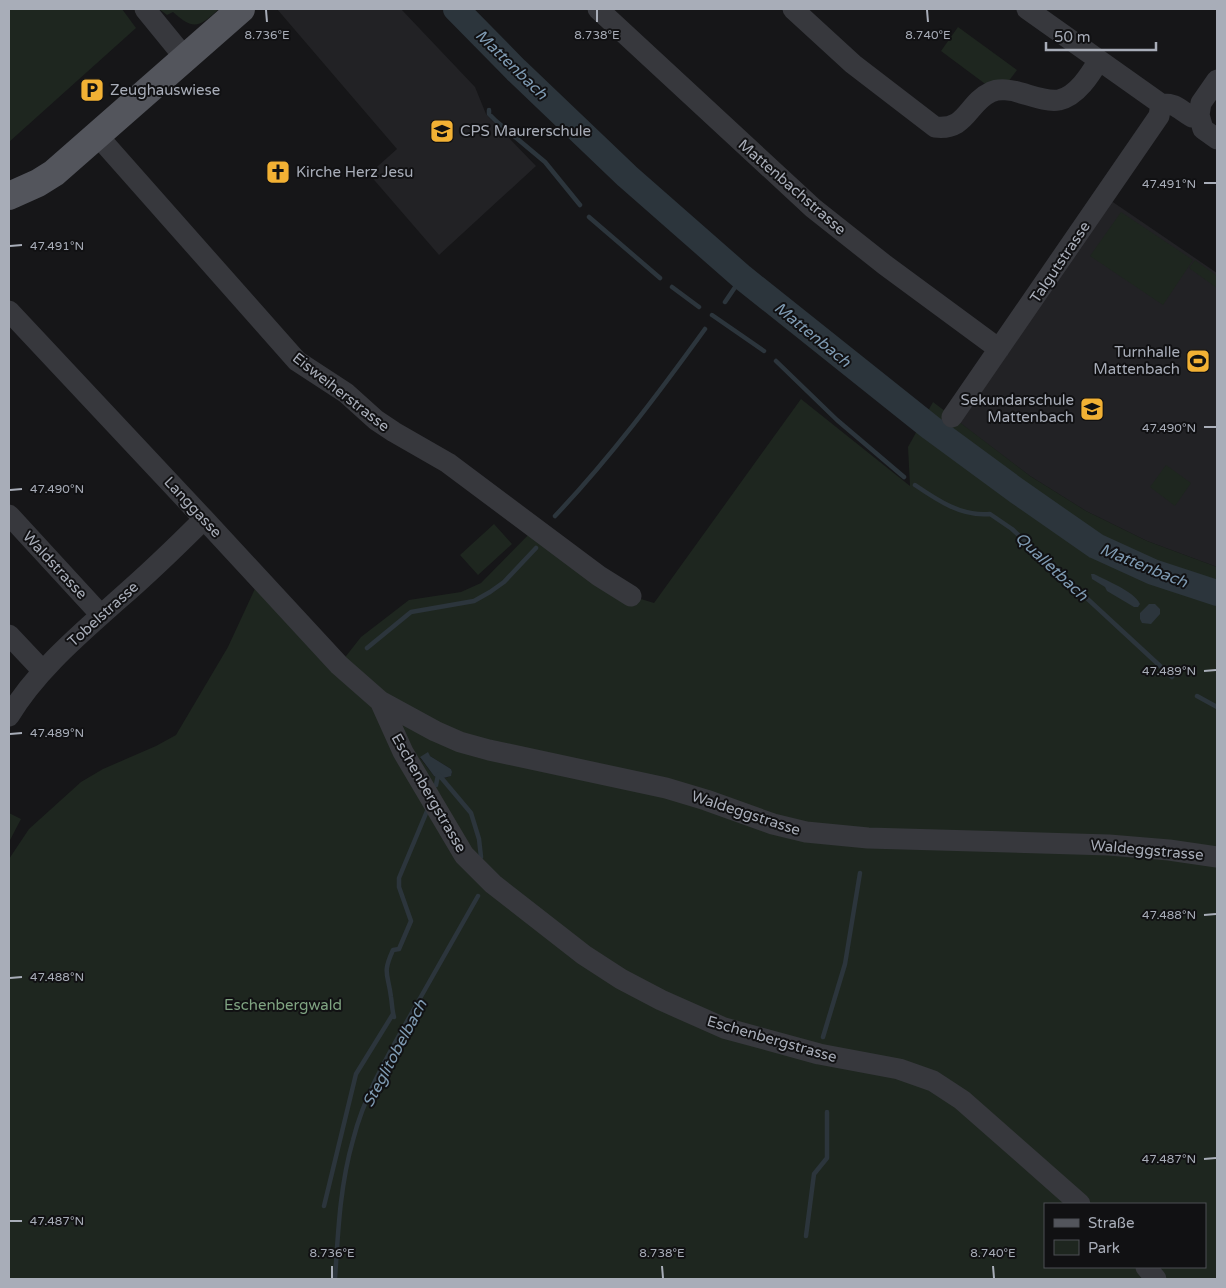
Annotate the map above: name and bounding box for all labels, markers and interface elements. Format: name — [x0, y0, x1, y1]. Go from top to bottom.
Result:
scale bar — [1046, 20, 1156, 52]
water label: Mattenbach — [471, 25, 552, 105]
text: 8.736°E — [244, 28, 290, 42]
text: 8.738°E — [574, 28, 620, 42]
text: 8.740°E — [905, 28, 951, 42]
text: 50 m — [1054, 28, 1091, 46]
parking icon: Zeughauswiese — [79, 77, 105, 103]
place label: Zeughauswiese — [110, 81, 220, 99]
school or university icon: CPS Maurerschule — [429, 118, 455, 144]
place label: CPS Maurerschule — [460, 122, 591, 140]
street label: Mattenbachstrasse — [735, 135, 849, 239]
church icon: Kirche Herz Jesu — [265, 159, 291, 185]
place label: Kirche Herz Jesu — [296, 163, 413, 181]
text: 47.491°N — [1142, 177, 1196, 191]
street label: Talgutstrasse — [1026, 218, 1094, 306]
text: 47.491°N — [30, 239, 84, 253]
water label: Mattenbach — [770, 298, 856, 372]
place label: Turnhalle Mattenbach — [1093, 343, 1180, 378]
sports icon: Turnhalle Mattenbach — [1185, 348, 1211, 374]
street label: Eisweiherstrasse — [289, 349, 393, 435]
place label: Sekundarschule Mattenbach — [961, 391, 1074, 426]
school or university icon: Sekundarschule Mattenbach — [1079, 396, 1105, 422]
text: 47.490°N — [1142, 421, 1196, 435]
street label: Langgasse — [160, 473, 226, 541]
text: 47.490°N — [30, 482, 84, 496]
street label: Waldstrasse — [19, 527, 91, 603]
water label: Qualletbach — [1011, 528, 1093, 606]
water label: Mattenbach — [1097, 539, 1191, 593]
street label: Tobelstrasse — [64, 578, 142, 650]
text: 47.489°N — [1142, 664, 1196, 678]
text: 47.489°N — [30, 726, 84, 740]
street label: Eschenbergstrasse — [388, 730, 470, 856]
street label: Waldeggstrasse — [689, 787, 803, 839]
street label: Waldeggstrasse — [1090, 836, 1204, 864]
text: 47.488°N — [1142, 908, 1196, 922]
text: 47.488°N — [30, 970, 84, 984]
water label: Steglitobelbach — [358, 995, 432, 1111]
park label: Eschenbergwald — [224, 996, 342, 1014]
street label: Eschenbergstrasse — [705, 1012, 839, 1066]
text: 47.487°N — [1142, 1152, 1196, 1166]
legend — [1044, 1203, 1206, 1268]
text: 47.487°N — [30, 1214, 84, 1228]
text: Straße — [1088, 1214, 1134, 1232]
text: Park — [1088, 1239, 1120, 1257]
text: 8.736°E — [309, 1246, 355, 1260]
text: 8.738°E — [639, 1246, 685, 1260]
text: 8.740°E — [970, 1246, 1016, 1260]

